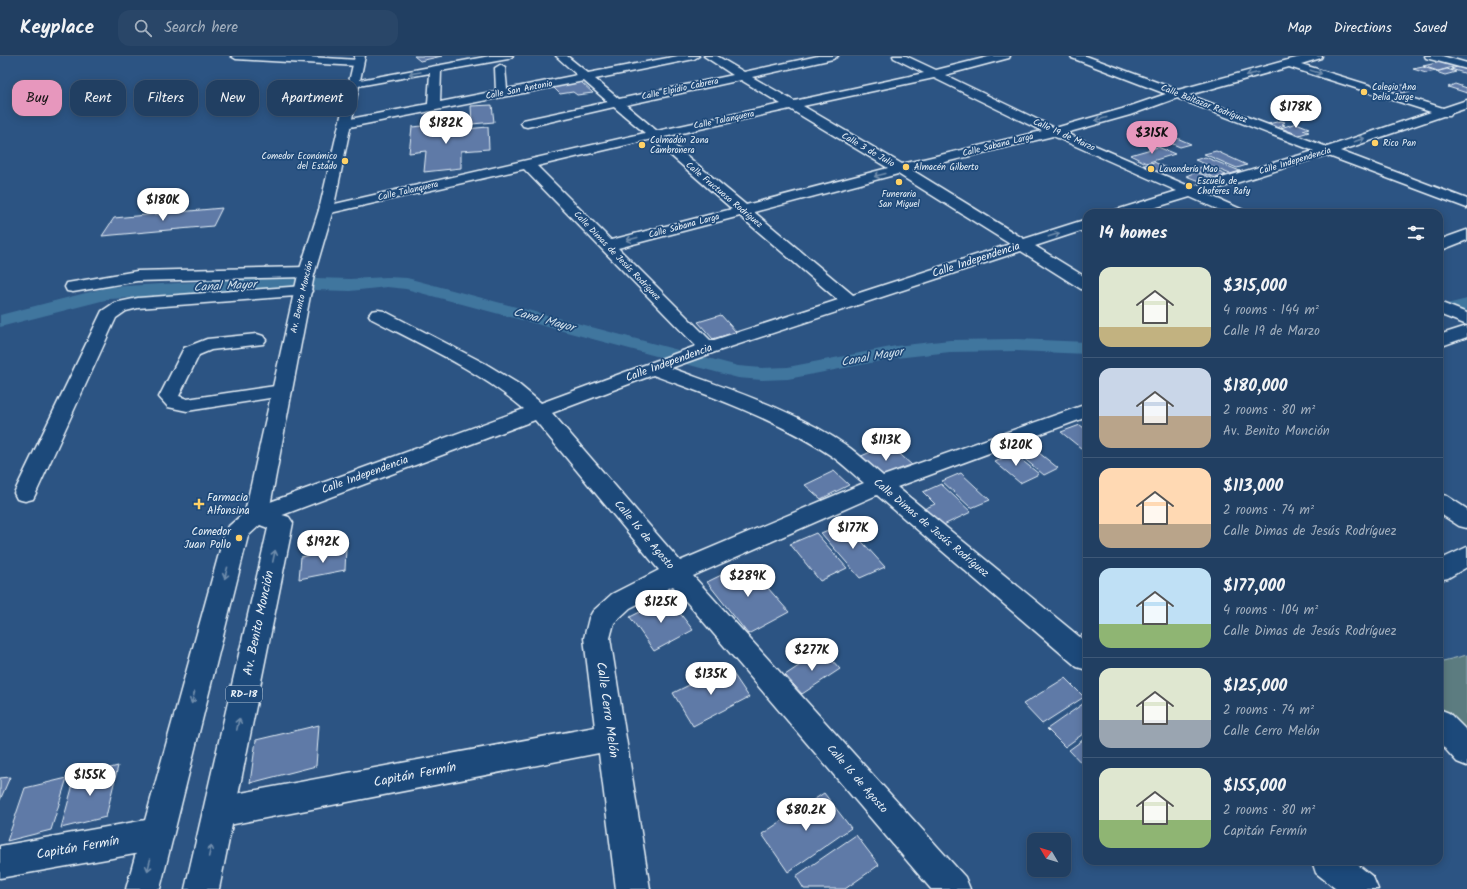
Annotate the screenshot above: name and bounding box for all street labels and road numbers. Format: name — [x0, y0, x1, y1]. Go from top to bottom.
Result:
street label: Calle Elpidio Cabrera — [640, 74, 720, 104]
street label: Calle San Antonio — [484, 76, 554, 104]
street label: Calle Baltazar Rodríguez — [1158, 81, 1250, 127]
street label: Calle Talanquera — [692, 106, 756, 134]
street label: Calle 19 de Marzo — [1030, 115, 1098, 155]
street label: Calle 3 de Julio — [838, 129, 898, 171]
street label: Calle Sabana Larga — [961, 129, 1035, 161]
street label: Calle Independencia — [1257, 143, 1333, 179]
street label: Calle Fructuoso Rodríguez — [682, 158, 766, 232]
street label: Calle Talanquera — [376, 177, 440, 205]
street label: Calle Dimas de Jesús Rodríguez — [570, 208, 664, 304]
street label: Calle Sabana Larga — [647, 209, 721, 243]
street label: Calle Independencia — [930, 237, 1022, 283]
street label: Av. Benito Monción — [286, 259, 318, 335]
street label: Calle Independencia — [623, 339, 715, 387]
street label: Calle Independencia — [319, 451, 411, 499]
street label: Calle Dimas de Jesús Rodríguez — [869, 474, 993, 582]
street label: Calle 16 de Agosto — [609, 496, 679, 574]
street label: Av. Benito Monción — [238, 569, 280, 677]
street label: Calle Cerro Melón — [590, 661, 624, 759]
road number: RD-18 — [226, 686, 262, 702]
street label: Calle 16 de Agosto — [822, 741, 892, 817]
street label: Capitán Fermín — [372, 757, 458, 793]
street label: Capitán Fermín — [35, 830, 121, 866]

